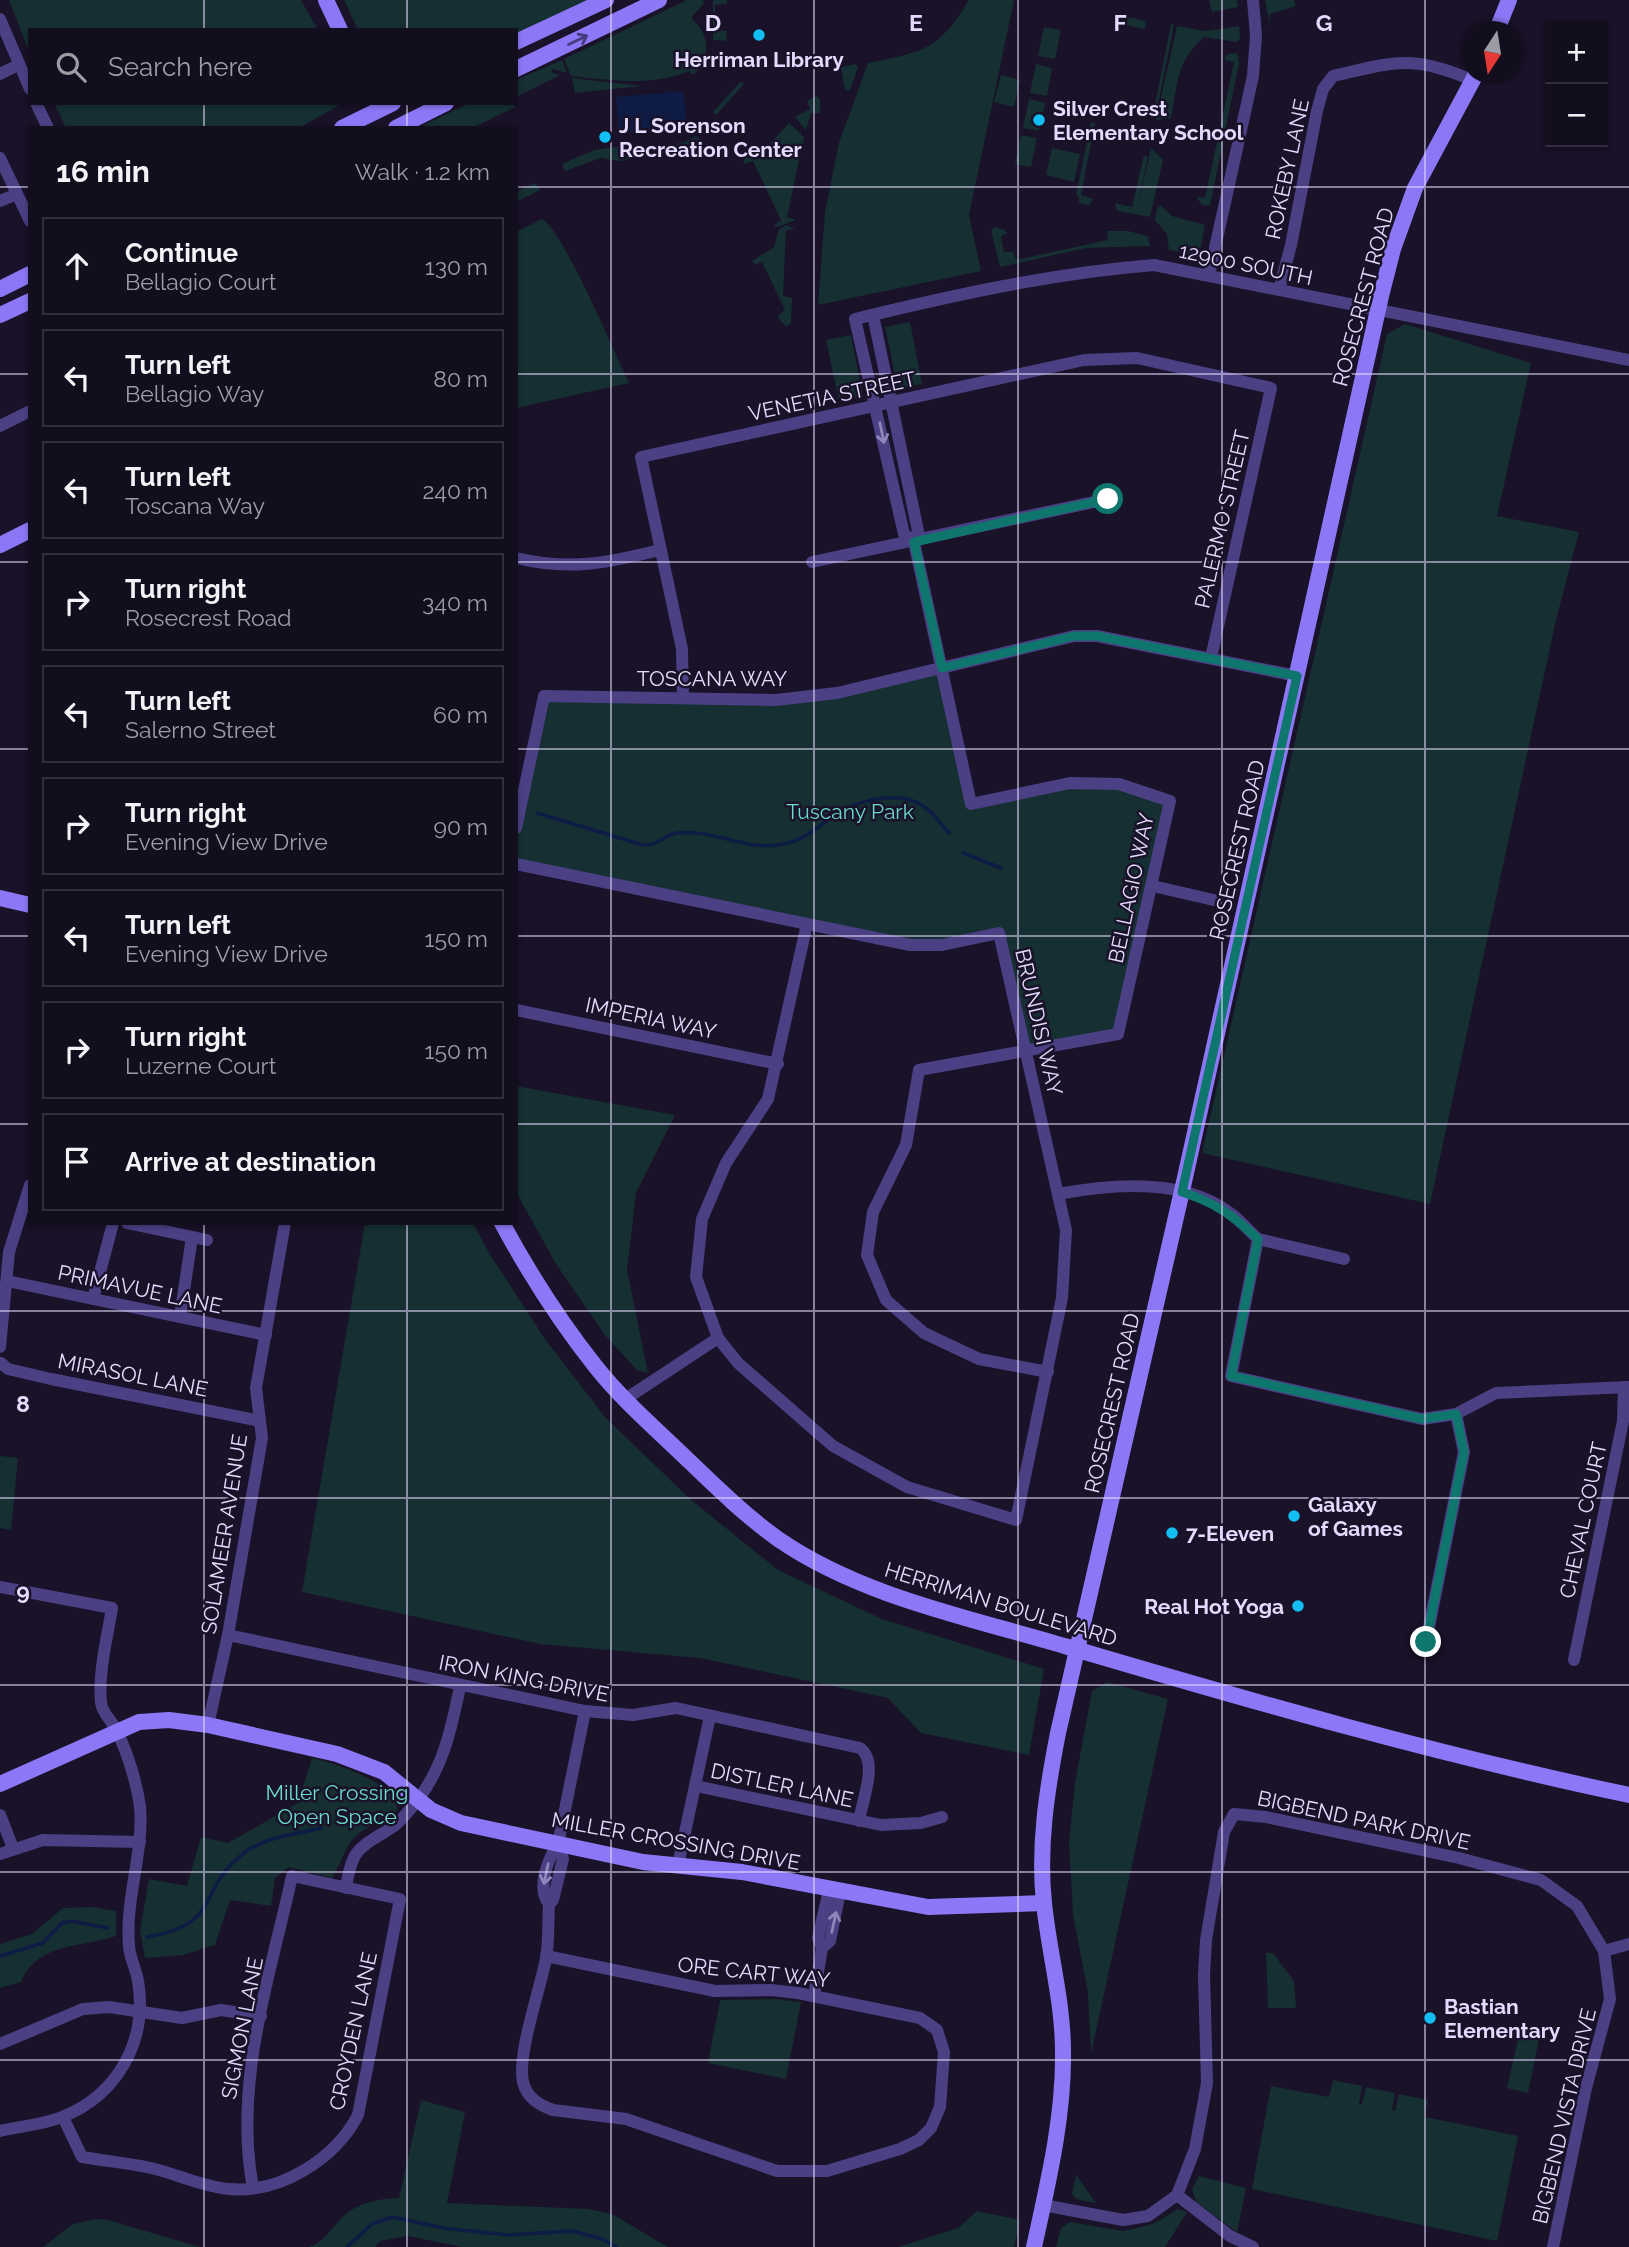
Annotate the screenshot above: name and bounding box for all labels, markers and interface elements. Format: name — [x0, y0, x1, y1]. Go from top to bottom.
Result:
text: D — [705, 9, 721, 36]
text: E — [909, 9, 923, 36]
text: F — [1113, 9, 1127, 36]
text: G — [1316, 9, 1332, 36]
north arrow — [1461, 21, 1524, 84]
map controls — [1545, 21, 1608, 147]
button: + — [1545, 21, 1608, 84]
marker: Herriman Library — [751, 27, 767, 43]
search box — [28, 28, 518, 105]
one-way arrow — [567, 32, 588, 46]
place label: Herriman Library — [674, 47, 844, 72]
icon: search — [52, 48, 90, 86]
text: Search here — [108, 52, 252, 82]
button: − — [1545, 84, 1608, 147]
place label: Silver Crest Elementary School — [1053, 96, 1244, 145]
street label: ROKEBY LANE — [1260, 97, 1314, 241]
marker: Silver Crest Elementary School — [1031, 112, 1047, 128]
place label: J L Sorenson Recreation Center — [619, 113, 802, 162]
marker: J L Sorenson Recreation Center — [597, 129, 613, 145]
text: 16 min — [56, 154, 150, 189]
text: Walk · 1.2 km — [355, 158, 490, 185]
street label: ROSECREST ROAD — [1327, 205, 1399, 389]
text: Continue — [125, 238, 238, 268]
street label: 12900 SOUTH — [1177, 238, 1315, 290]
icon: ahead — [58, 247, 96, 285]
text: 130 m — [425, 253, 488, 280]
text: Bellagio Court — [125, 268, 277, 295]
text: Turn left — [125, 350, 231, 380]
icon: left — [58, 359, 96, 397]
text: 80 m — [433, 365, 488, 392]
street label: VENETIA STREET — [746, 366, 918, 426]
text: Bellagio Way — [125, 380, 264, 407]
one-way arrow — [875, 421, 889, 444]
street label: PALERMO STREET — [1189, 427, 1255, 611]
text: Turn left — [125, 462, 231, 492]
icon: left — [58, 471, 96, 509]
text: 240 m — [422, 477, 488, 504]
route start — [1092, 483, 1123, 514]
text: Toscana Way — [125, 492, 265, 519]
text: Turn right — [125, 574, 246, 604]
icon: right — [58, 583, 96, 621]
text: 340 m — [422, 589, 488, 616]
text: Rosecrest Road — [125, 604, 292, 631]
street label: TOSCANA WAY — [637, 666, 788, 691]
text: Turn left — [125, 686, 231, 716]
icon: left — [58, 695, 96, 733]
text: 60 m — [433, 701, 488, 728]
text: Salerno Street — [125, 716, 276, 743]
street label: ROSECREST ROAD — [1204, 758, 1270, 942]
text: Turn right — [125, 798, 246, 828]
park label: Tuscany Park — [786, 799, 914, 824]
icon: right — [58, 807, 96, 845]
street label: BELLAGIO WAY — [1103, 811, 1159, 965]
text: 90 m — [433, 813, 488, 840]
text: Evening View Drive — [125, 828, 328, 855]
text: Turn left — [125, 910, 231, 940]
icon: left — [58, 919, 96, 957]
text: 150 m — [425, 925, 488, 952]
text: Evening View Drive — [125, 940, 328, 967]
street label: BRUNDISI WAY — [1010, 946, 1068, 1098]
street label: IMPERIA WAY — [583, 992, 719, 1044]
text: Turn right — [125, 1022, 246, 1052]
icon: right — [58, 1031, 96, 1069]
text: 150 m — [425, 1037, 488, 1064]
text: Luzerne Court — [125, 1052, 276, 1079]
icon: arrive — [58, 1143, 96, 1181]
text: Arrive at destination — [125, 1147, 376, 1177]
street label: PRIMAVUE LANE — [56, 1259, 224, 1319]
street label: ROSECREST ROAD — [1079, 1311, 1145, 1495]
street label: MIRASOL LANE — [56, 1348, 210, 1402]
text: 8 — [16, 1390, 30, 1417]
street label: SOLAMEER AVENUE — [196, 1432, 252, 1636]
street label: CHEVAL COURT — [1554, 1439, 1612, 1600]
place label: Galaxy of Games — [1308, 1492, 1403, 1541]
marker: Galaxy of Games — [1286, 1508, 1302, 1524]
place label: 7-Eleven — [1186, 1521, 1274, 1546]
marker: 7-Eleven — [1164, 1525, 1180, 1541]
street label: HERRIMAN BOULEVARD — [882, 1557, 1120, 1651]
text: 9 — [16, 1578, 30, 1605]
place label: Real Hot Yoga — [1144, 1594, 1284, 1619]
marker: Real Hot Yoga — [1290, 1598, 1306, 1614]
route end — [1410, 1626, 1441, 1657]
street label: IRON KING DRIVE — [437, 1649, 611, 1707]
street label: DISTLER LANE — [708, 1758, 856, 1812]
park label: Miller Crossing Open Space — [265, 1780, 409, 1829]
street label: BIGBEND PARK DRIVE — [1255, 1785, 1473, 1855]
street label: MILLER CROSSING DRIVE — [550, 1807, 802, 1875]
one-way arrow — [539, 1862, 553, 1885]
one-way arrow — [828, 1911, 841, 1934]
street label: CROYDEN LANE — [324, 1949, 382, 2113]
street label: ORE CART WAY — [676, 1952, 832, 1992]
street label: SIGMON LANE — [216, 1955, 268, 2101]
place label: Bastian Elementary — [1444, 1994, 1561, 2043]
street label: BIGBEND VISTA DRIVE — [1527, 2006, 1601, 2226]
marker: Bastian Elementary — [1422, 2010, 1438, 2026]

